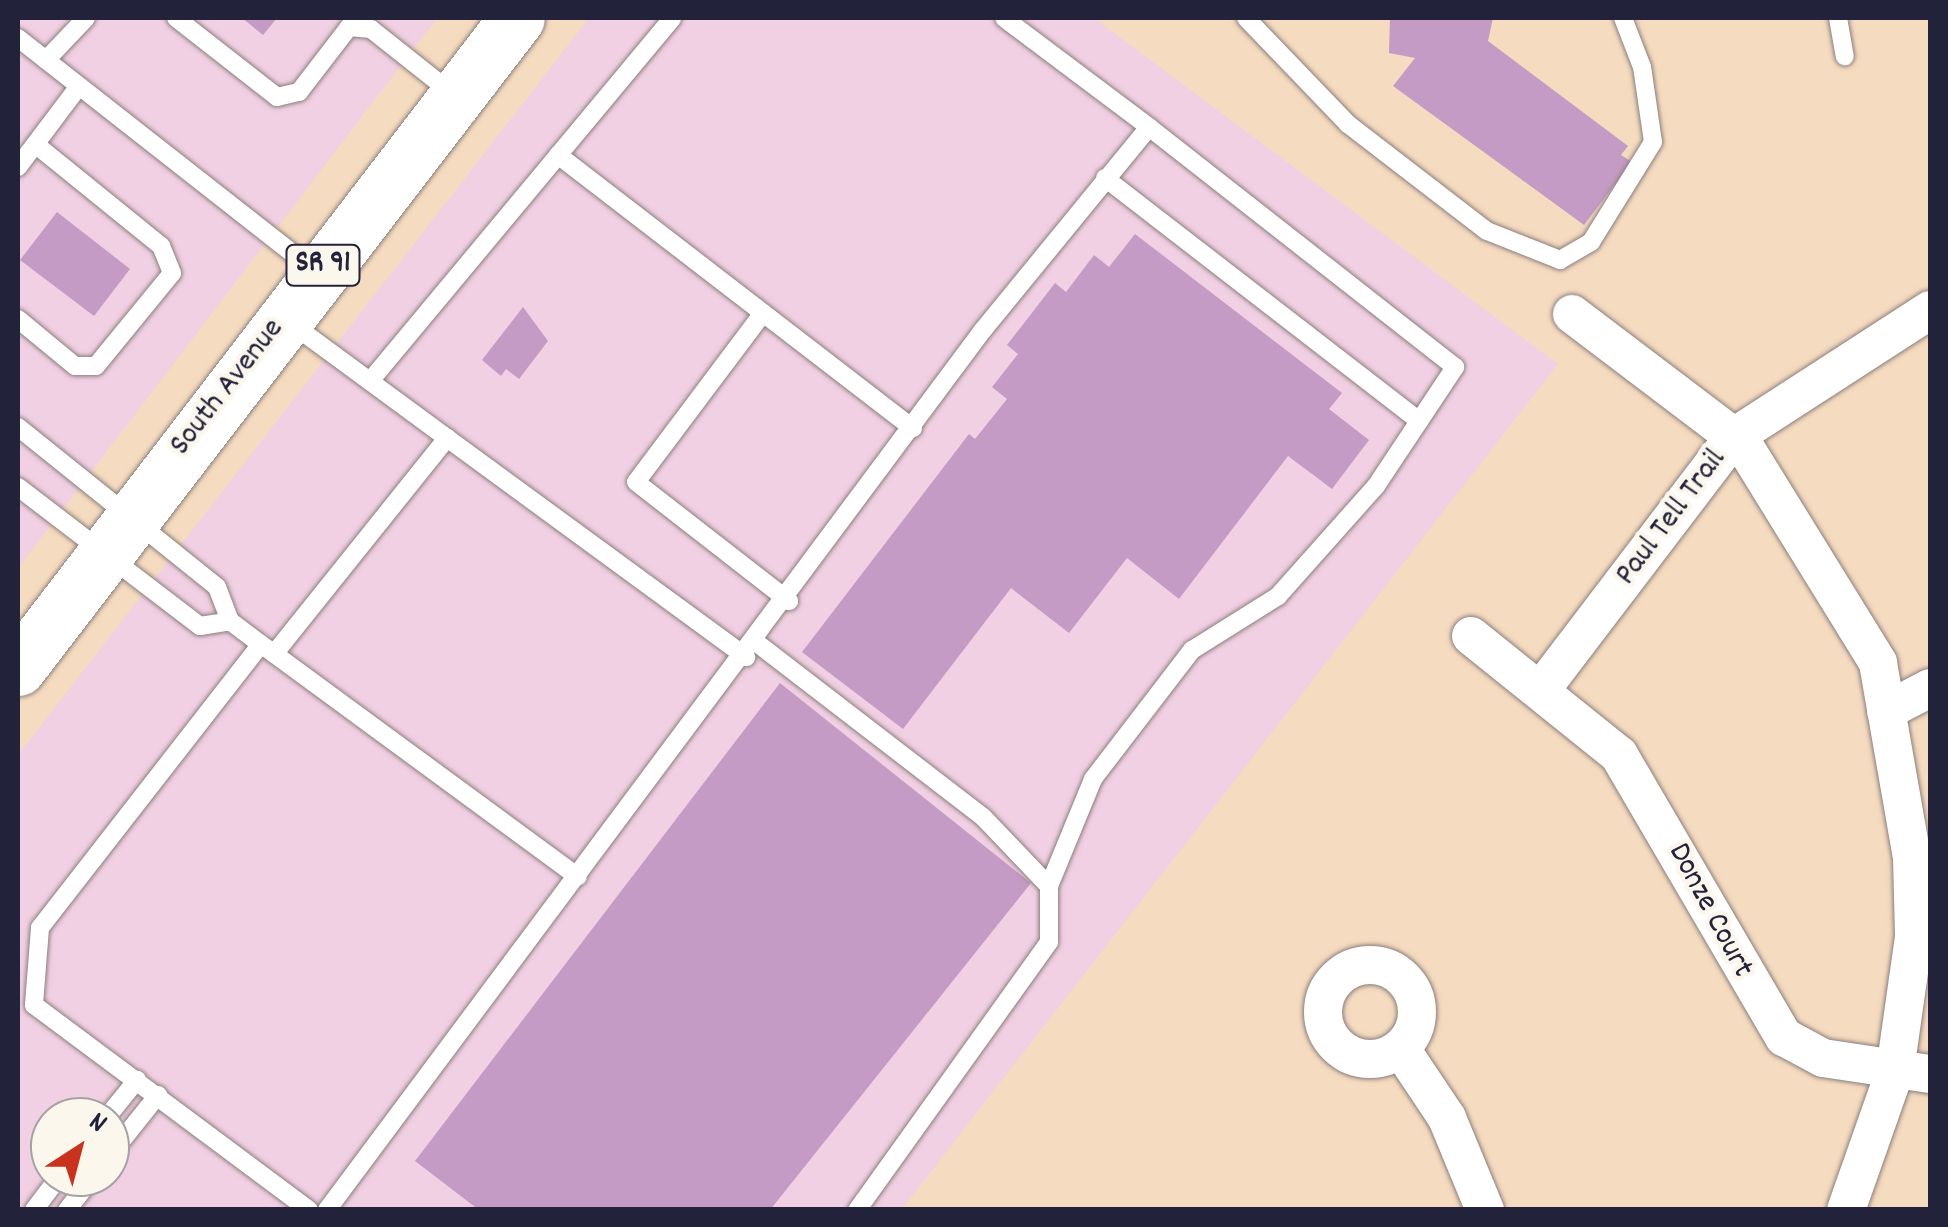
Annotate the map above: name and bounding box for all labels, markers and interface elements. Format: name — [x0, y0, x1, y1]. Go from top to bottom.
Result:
road number: SR 91 — [283, 240, 363, 290]
street label: South Avenue — [163, 312, 293, 464]
street label: Paul Tell Trail — [1608, 442, 1736, 594]
street label: Donze Court — [1658, 837, 1760, 985]
north arrow — [30, 1097, 130, 1197]
text: N — [79, 1104, 114, 1145]

